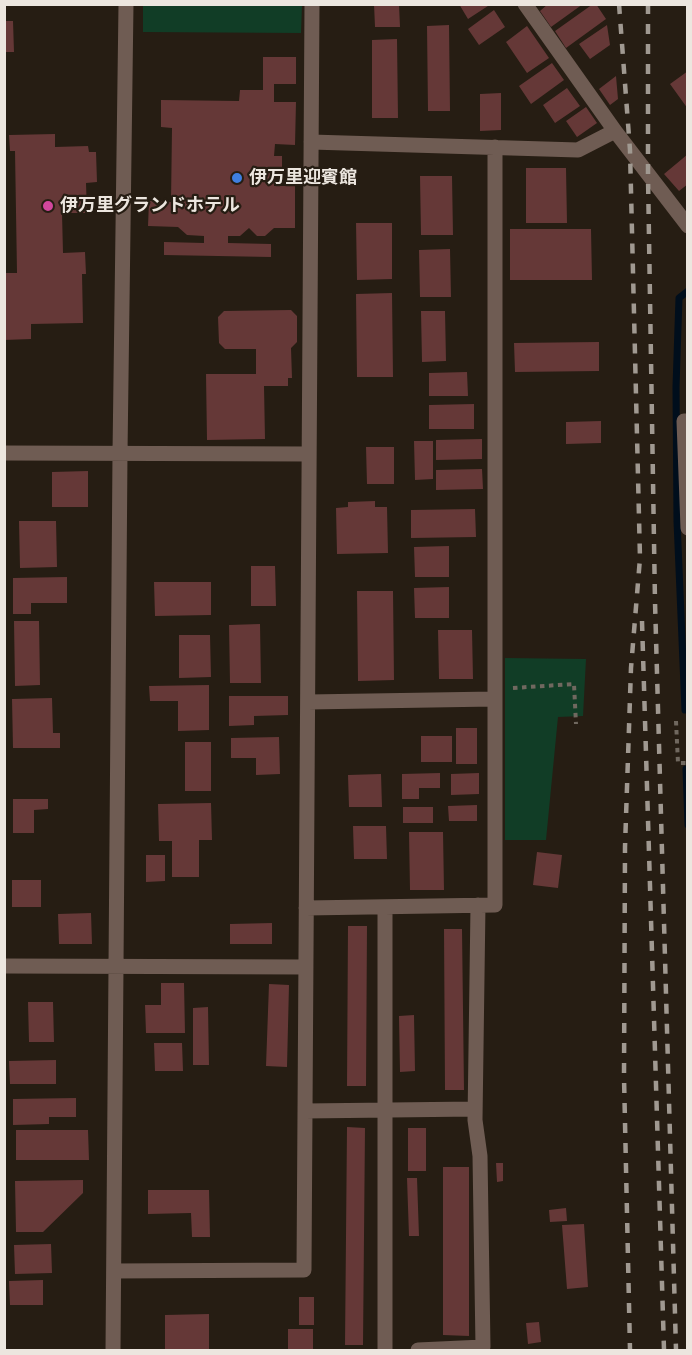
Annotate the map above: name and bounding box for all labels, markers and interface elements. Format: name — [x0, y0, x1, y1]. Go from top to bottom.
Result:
place label: 伊万里迎賓館 — [249, 167, 357, 189]
marker: 伊万里迎賓館 — [230, 171, 244, 185]
place label: 伊万里グランドホテル — [60, 195, 240, 217]
marker: 伊万里グランドホテル — [41, 199, 55, 213]

